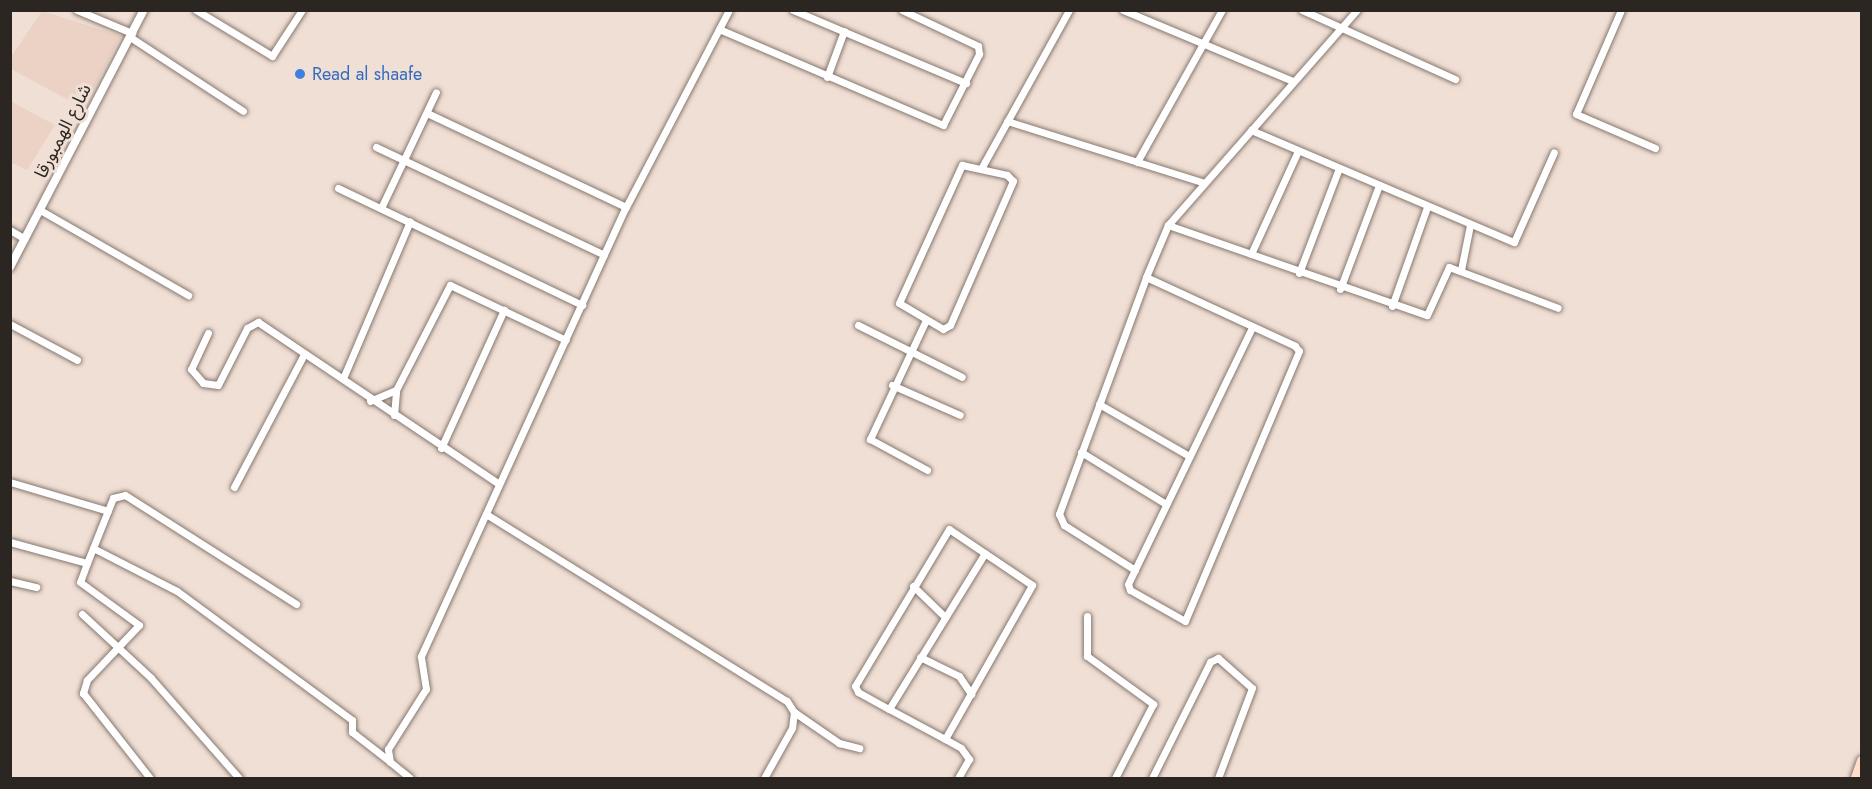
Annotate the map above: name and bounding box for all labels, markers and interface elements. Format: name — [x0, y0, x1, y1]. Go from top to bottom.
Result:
place label: Read al shaafe — [312, 63, 422, 85]
marker: Read al shaafe — [293, 67, 307, 81]
street label: شارع الهمبورقا — [30, 80, 96, 182]

